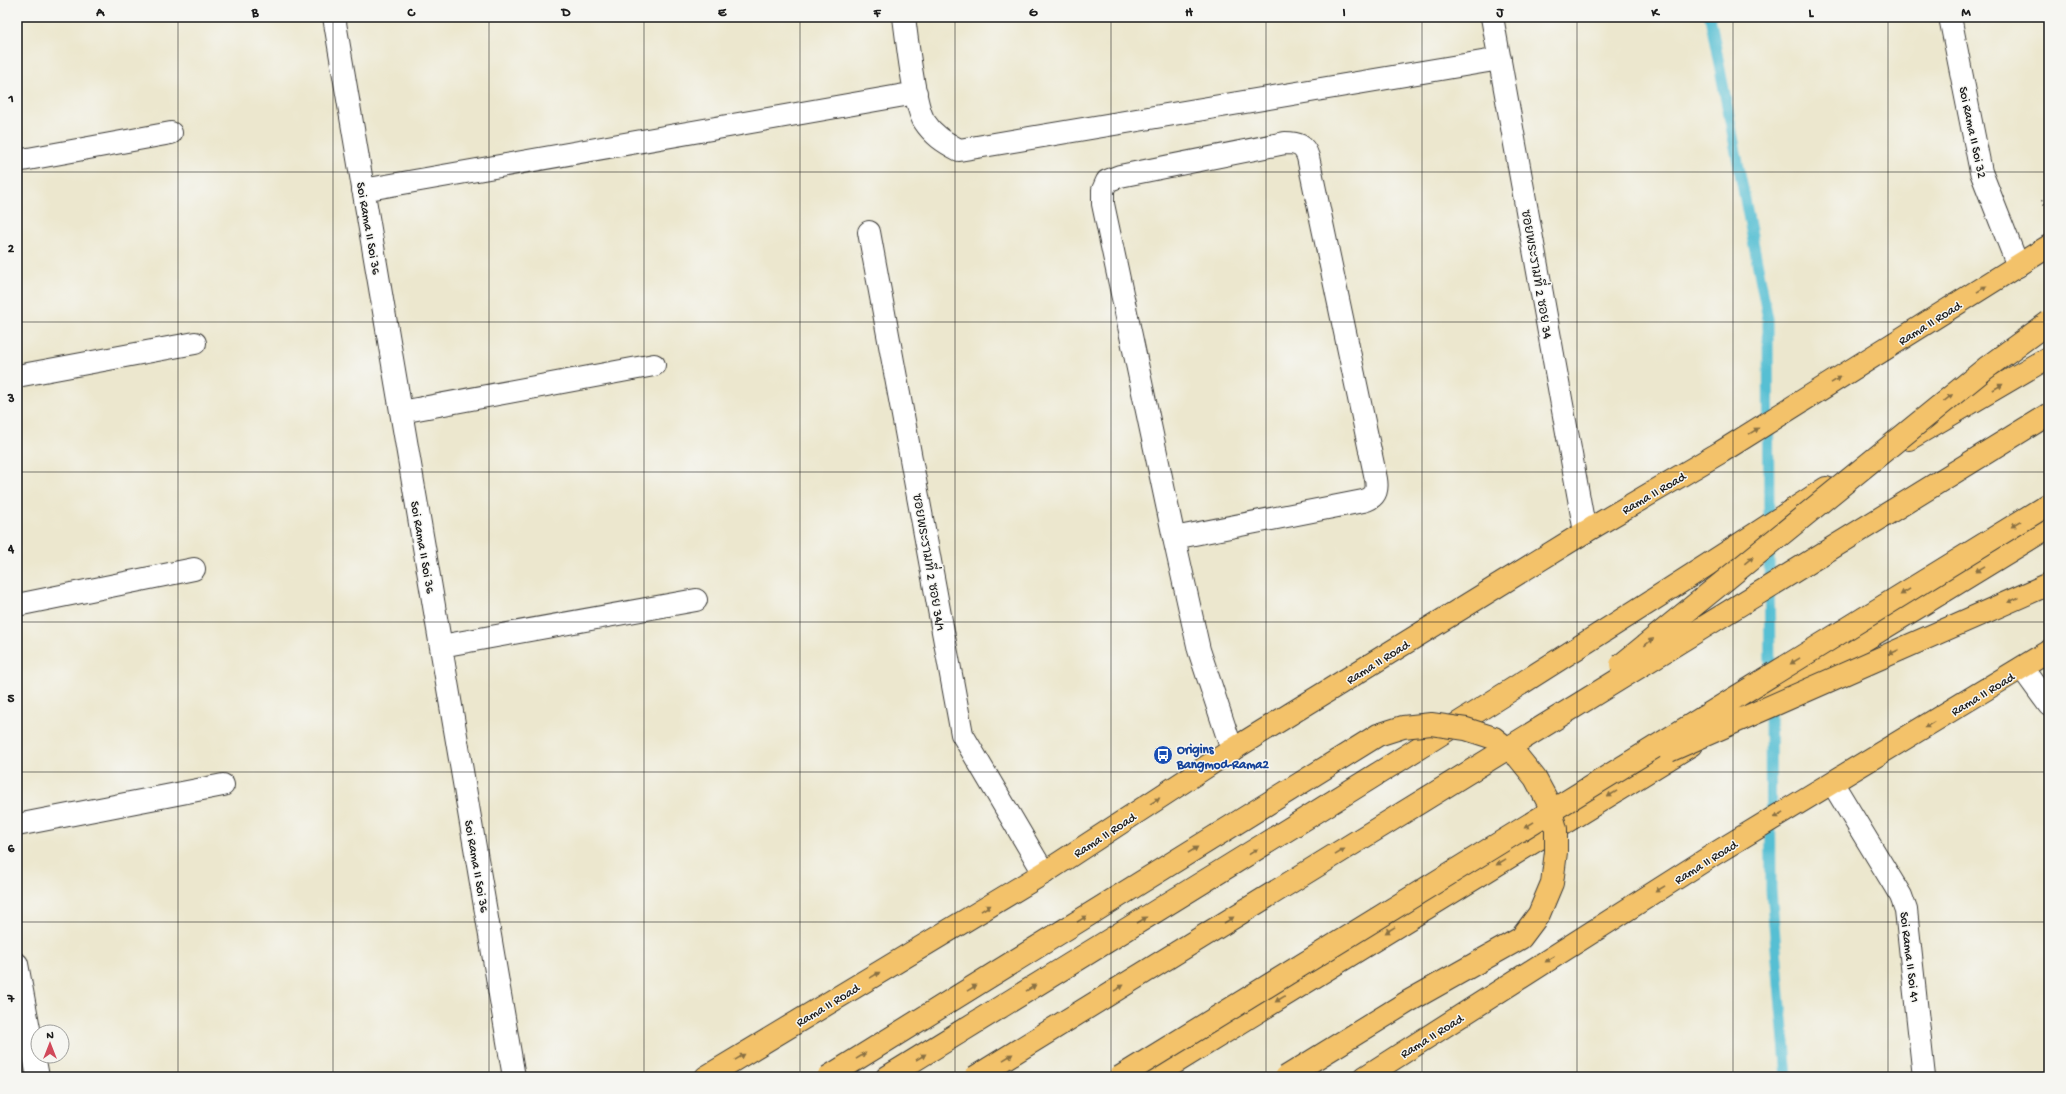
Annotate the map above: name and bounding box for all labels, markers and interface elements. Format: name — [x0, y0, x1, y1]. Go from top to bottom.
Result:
text: A — [95, 6, 105, 21]
text: B — [251, 6, 260, 21]
text: C — [406, 6, 416, 21]
text: D — [561, 6, 571, 21]
text: E — [718, 6, 727, 21]
text: F — [873, 6, 882, 21]
text: G — [1029, 6, 1038, 21]
text: H — [1185, 6, 1193, 21]
text: I — [1342, 6, 1346, 21]
text: J — [1496, 6, 1505, 21]
text: K — [1650, 6, 1660, 21]
text: L — [1809, 6, 1815, 21]
text: M — [1961, 6, 1971, 21]
street label: Soi Rama II Soi 32 — [1955, 85, 1989, 180]
text: 1 — [7, 92, 14, 107]
street label: Soi Rama II Soi 36 — [352, 181, 383, 276]
street label: ซอยพระรามที่ 2 ซอย 34 — [1517, 207, 1562, 340]
text: 2 — [8, 242, 15, 257]
one-way arrow — [1977, 285, 1987, 293]
street label: Rama II Road — [1896, 298, 1966, 349]
one-way arrow — [1831, 376, 1841, 384]
one-way arrow — [1992, 383, 2004, 390]
text: 3 — [7, 392, 15, 407]
one-way arrow — [1942, 394, 1953, 403]
one-way arrow — [1749, 427, 1759, 435]
street label: Rama II Road — [1620, 469, 1690, 518]
street label: ซอยพระรามที่ 2 ซอย 34/1 — [908, 491, 955, 632]
street label: Soi Rama II Soi 36 — [406, 500, 437, 595]
one-way arrow — [2011, 520, 2021, 528]
text: 4 — [7, 542, 15, 557]
one-way arrow — [1744, 555, 1755, 564]
one-way arrow — [1974, 566, 1986, 573]
one-way arrow — [1899, 589, 1911, 596]
one-way arrow — [2008, 597, 2019, 603]
street label: Rama II Road — [1344, 637, 1414, 688]
one-way arrow — [1643, 638, 1654, 646]
one-way arrow — [1889, 649, 1900, 655]
one-way arrow — [1789, 657, 1801, 664]
street label: Rama II Road — [1949, 670, 2019, 720]
text: 5 — [8, 692, 15, 707]
one-way arrow — [1924, 721, 1934, 729]
place label: Origins Bangmod-Rama2 — [1176, 743, 1270, 773]
bus stop icon: Origins Bangmod-Rama2 — [1152, 744, 1174, 766]
one-way arrow — [1607, 790, 1617, 798]
one-way arrow — [1149, 797, 1161, 804]
street label: Rama II Road — [1071, 810, 1140, 862]
one-way arrow — [1773, 812, 1785, 819]
street label: Soi Rama II Soi 36 — [460, 819, 491, 914]
one-way arrow — [1523, 821, 1535, 828]
street label: Rama II Road — [1672, 837, 1742, 888]
text: 6 — [8, 842, 15, 857]
one-way arrow — [1187, 847, 1198, 854]
one-way arrow — [1247, 848, 1258, 855]
one-way arrow — [1334, 848, 1346, 855]
one-way arrow — [1495, 859, 1507, 866]
one-way arrow — [1655, 885, 1665, 893]
one-way arrow — [981, 904, 991, 912]
street label: Soi Rama II Soi 41 — [1895, 911, 1922, 1004]
one-way arrow — [1077, 915, 1087, 923]
one-way arrow — [1137, 916, 1147, 924]
one-way arrow — [1224, 916, 1234, 924]
one-way arrow — [1384, 927, 1396, 934]
one-way arrow — [1545, 955, 1555, 963]
one-way arrow — [869, 972, 881, 979]
street label: Rama II Road — [794, 981, 864, 1031]
one-way arrow — [966, 984, 978, 991]
one-way arrow — [1025, 985, 1037, 992]
one-way arrow — [1113, 985, 1124, 992]
text: 7 — [7, 992, 16, 1007]
one-way arrow — [1274, 995, 1286, 1002]
street label: Rama II Road — [1398, 1011, 1468, 1062]
north arrow — [30, 1024, 70, 1064]
text: N — [46, 1030, 54, 1042]
one-way arrow — [734, 1053, 746, 1060]
one-way arrow — [856, 1053, 867, 1060]
one-way arrow — [915, 1053, 927, 1060]
one-way arrow — [1002, 1053, 1014, 1060]

